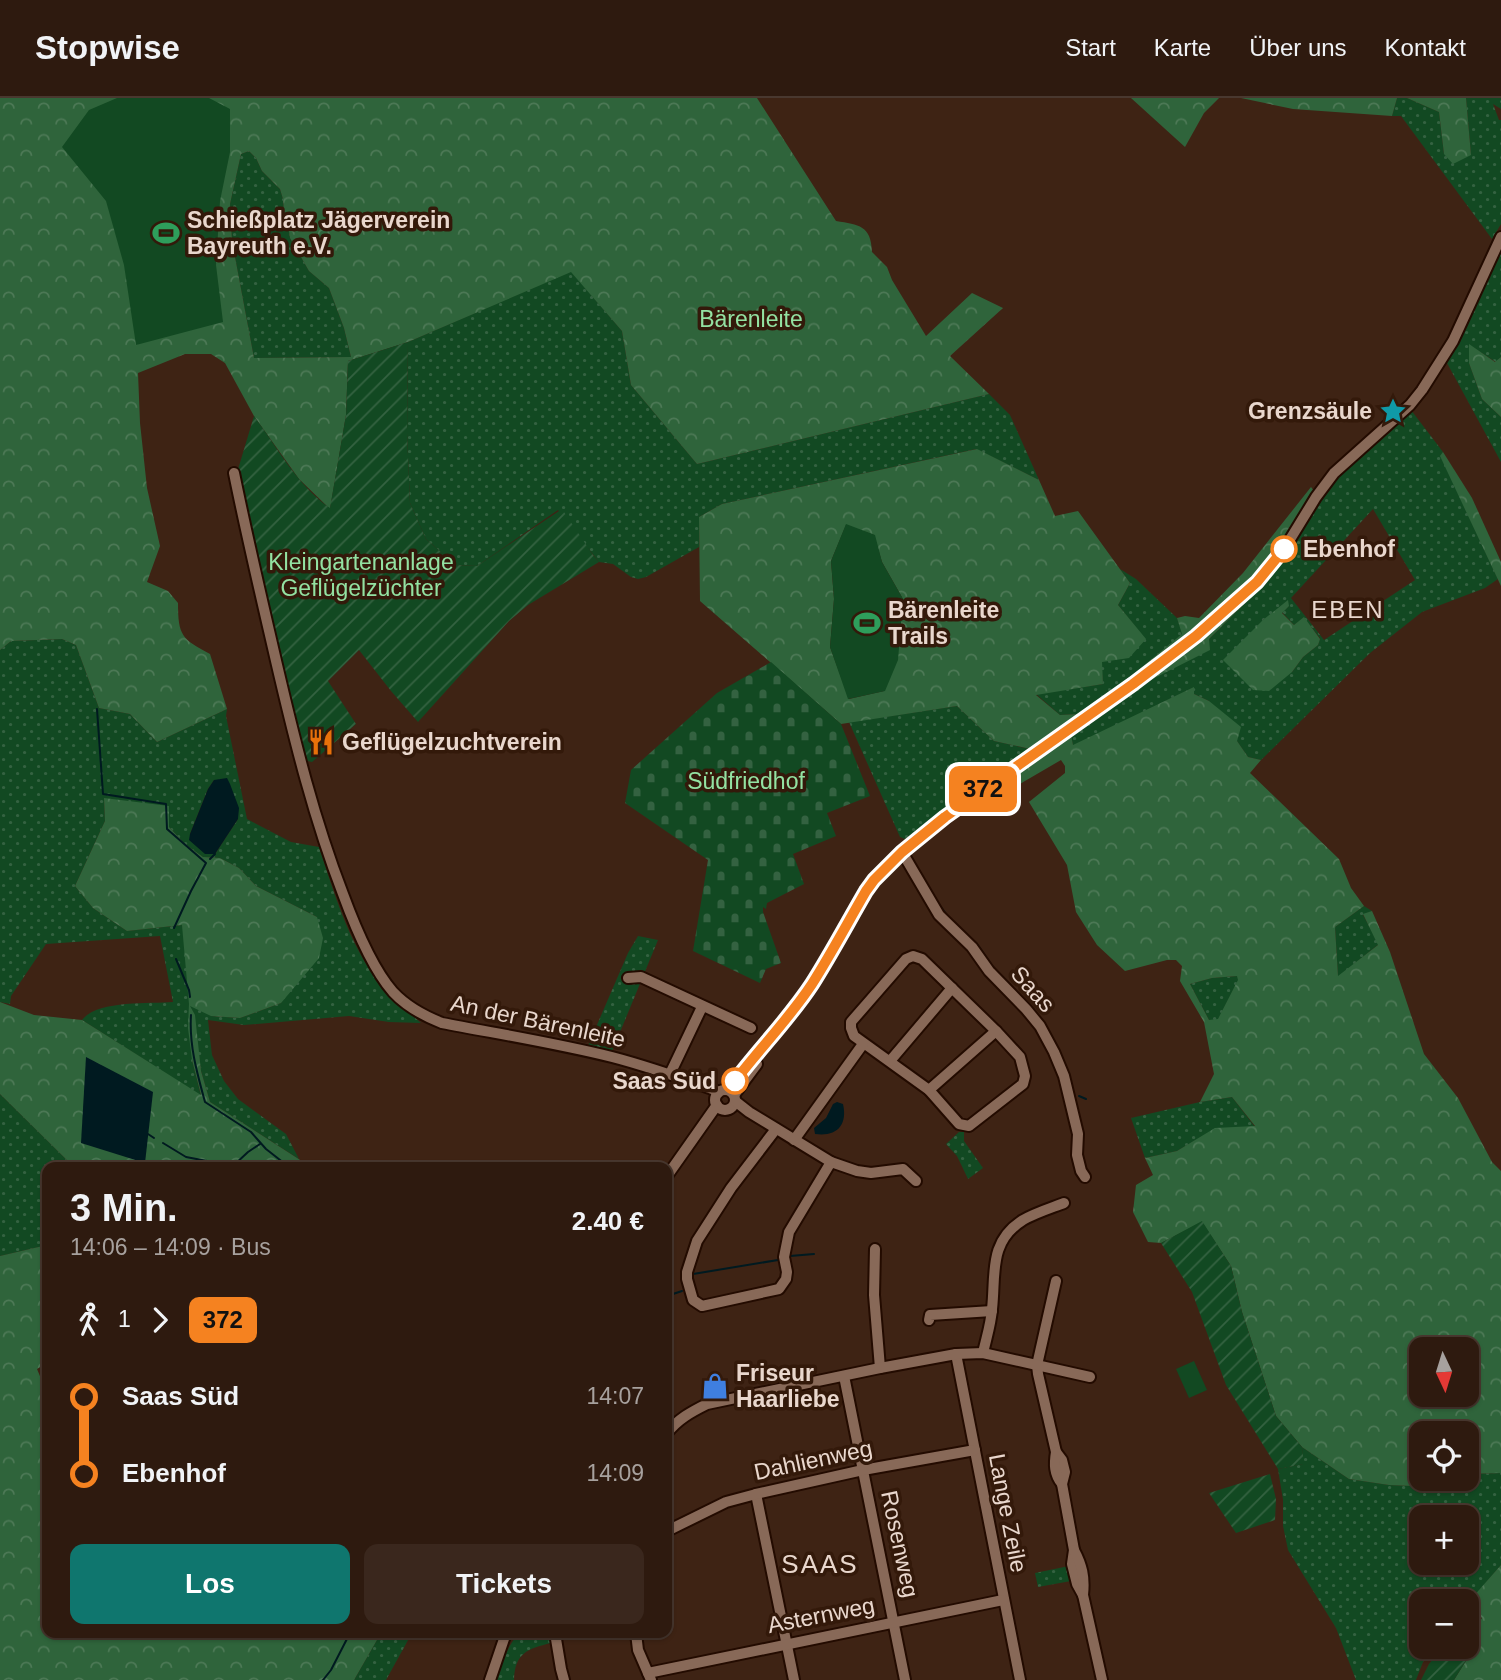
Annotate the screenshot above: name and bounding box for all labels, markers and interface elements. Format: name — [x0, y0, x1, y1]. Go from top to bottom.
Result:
text: Stopwise — [35, 29, 180, 66]
text: Start — [1065, 34, 1116, 61]
text: Karte — [1154, 34, 1211, 61]
text: Über uns — [1249, 34, 1347, 61]
text: Kontakt — [1385, 34, 1466, 61]
place label: Schießplatz Jägerverein Bayreuth e.V. — [187, 207, 450, 259]
sports icon: Schießplatz Jägerverein Bayreuth e.V. — [151, 218, 181, 248]
park label: Bärenleite — [699, 306, 803, 332]
place icon: Grenzsäule — [1378, 396, 1408, 426]
place label: Grenzsäule — [1248, 398, 1372, 424]
marker: Ebenhof — [1271, 536, 1297, 562]
place label: Ebenhof — [1303, 536, 1395, 562]
park label: Kleingartenanlage Geflügelzüchter — [268, 549, 454, 601]
district label: EBEN — [1311, 596, 1385, 623]
place label: Bärenleite Trails — [888, 597, 999, 649]
sports icon: Bärenleite Trails — [852, 608, 882, 638]
restaurant icon: Geflügelzuchtverein — [306, 727, 336, 757]
place label: Geflügelzuchtverein — [342, 729, 562, 755]
line badge: 372 — [943, 766, 1023, 812]
park label: Südfriedhof — [687, 768, 805, 794]
text: 372 — [963, 775, 1003, 802]
street label: Saas — [1006, 961, 1060, 1017]
street label: An der Bärenleite — [448, 990, 628, 1052]
place label: Saas Süd — [612, 1068, 716, 1094]
marker: Saas Süd — [722, 1068, 748, 1094]
text: 3 Min. — [70, 1187, 178, 1229]
text: 2.40 € — [572, 1206, 644, 1236]
text: 14:06 – 14:09 · Bus — [70, 1234, 271, 1260]
icon: walk — [70, 1301, 108, 1339]
icon: forward — [141, 1301, 179, 1339]
text: 1 — [118, 1306, 131, 1332]
text: 372 — [203, 1306, 243, 1333]
north arrow — [1409, 1337, 1479, 1407]
map controls — [1409, 1337, 1479, 1659]
place label: Friseur Haarliebe — [736, 1360, 840, 1412]
shop icon: Friseur Haarliebe — [700, 1371, 730, 1401]
text: Saas Süd — [122, 1381, 239, 1411]
text: 14:07 — [586, 1383, 644, 1409]
button: locate — [1409, 1421, 1479, 1491]
street label: Dahlienweg — [752, 1435, 874, 1485]
street label: Lange Zeile — [984, 1452, 1032, 1574]
text: Ebenhof — [122, 1458, 226, 1488]
text: 14:09 — [586, 1460, 644, 1486]
street label: Rosenweg — [876, 1488, 924, 1600]
button: + — [1409, 1505, 1479, 1575]
button: Los — [70, 1544, 350, 1624]
button: Tickets — [364, 1544, 644, 1624]
district label: SAAS — [781, 1549, 859, 1579]
button: − — [1409, 1589, 1479, 1659]
street label: Asternweg — [765, 1592, 877, 1638]

